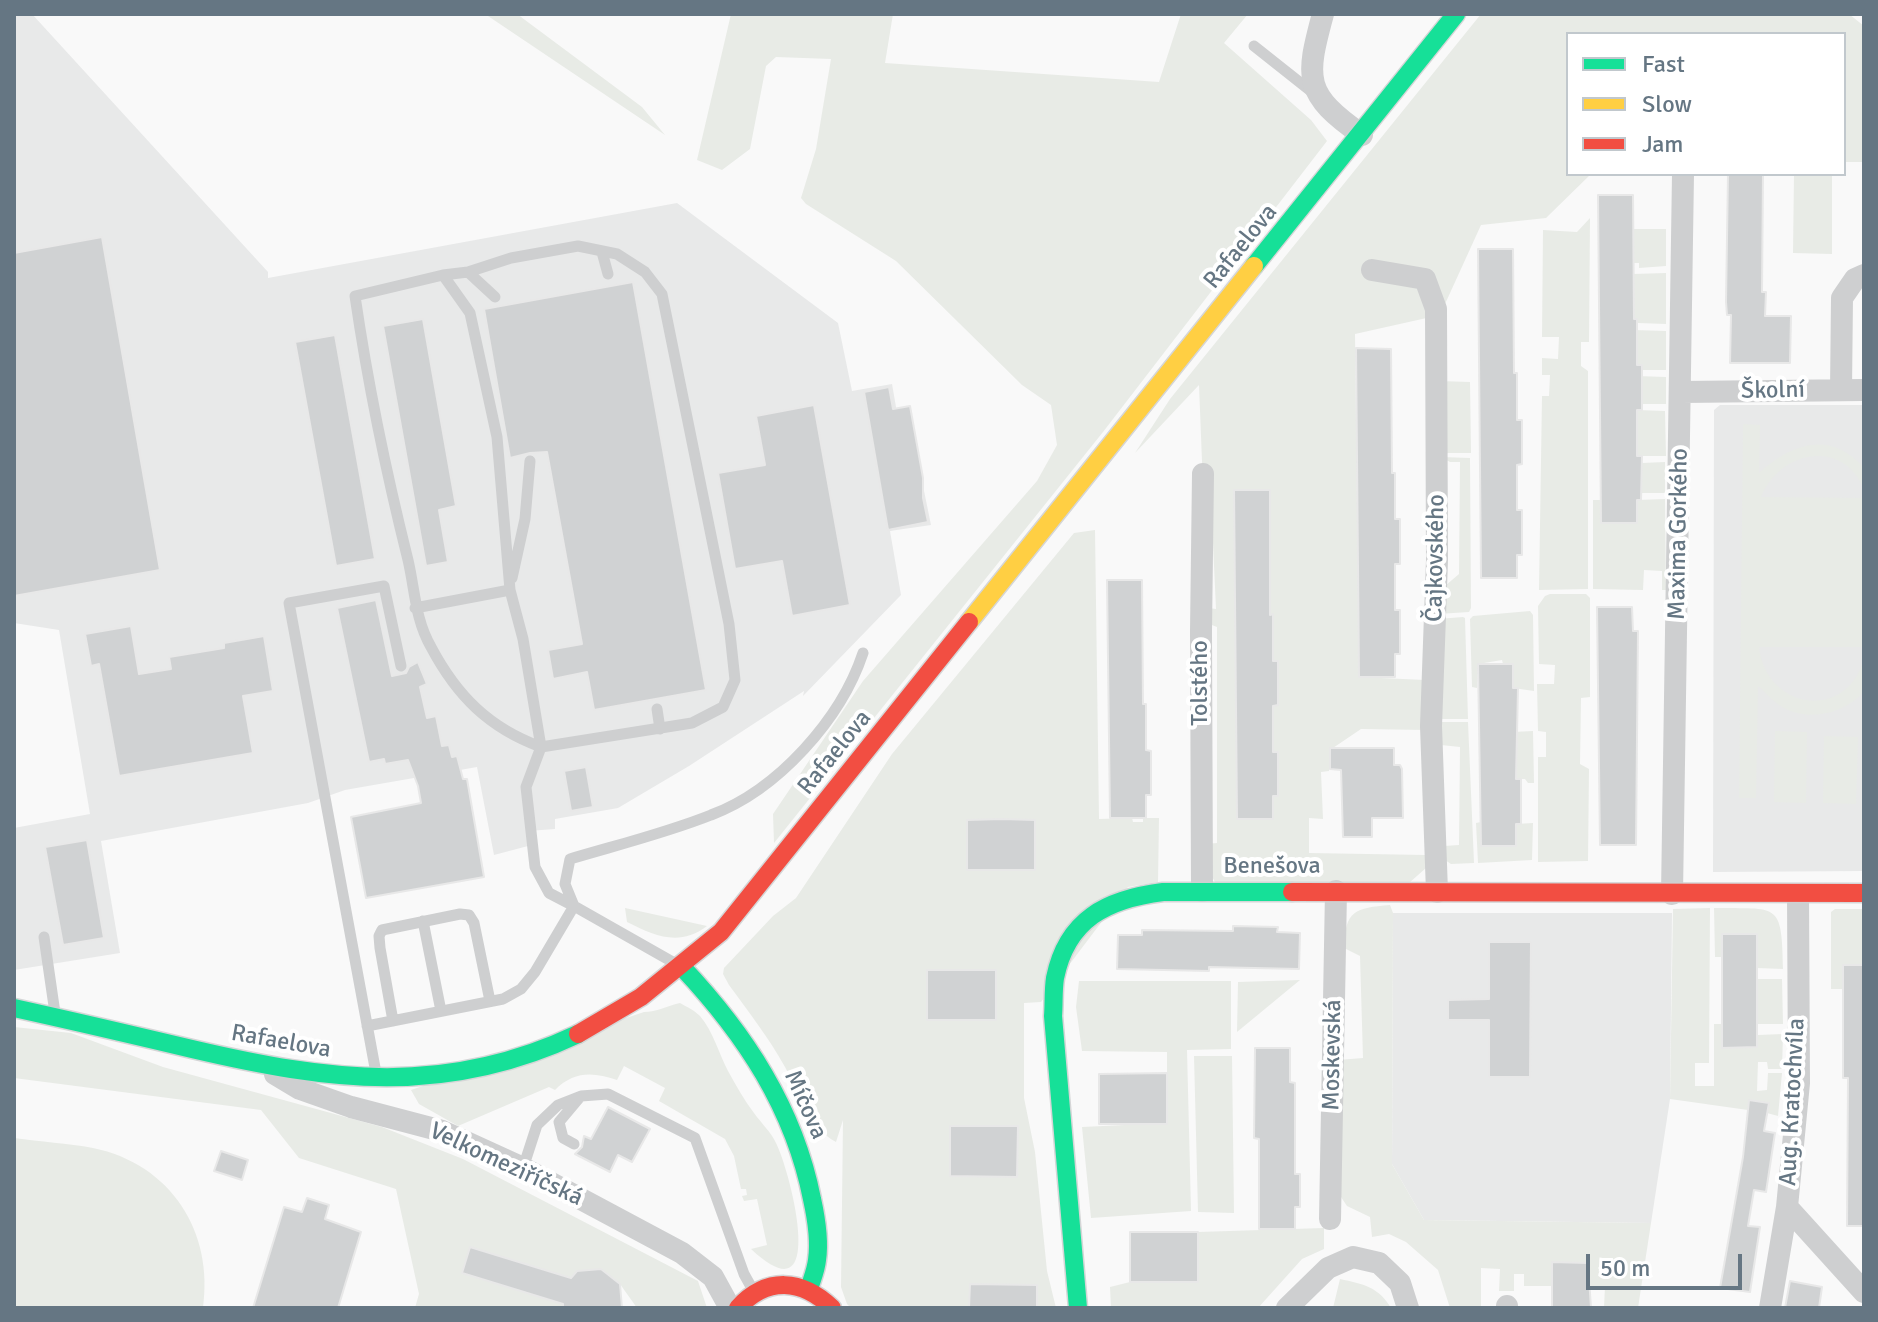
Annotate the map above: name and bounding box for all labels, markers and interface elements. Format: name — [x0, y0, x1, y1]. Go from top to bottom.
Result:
legend — [1566, 32, 1846, 176]
text: Fast — [1642, 49, 1685, 79]
text: Slow — [1642, 89, 1692, 119]
text: Jam — [1642, 129, 1683, 159]
street label: Rafaelova — [1198, 199, 1284, 295]
street label: Školní — [1741, 376, 1805, 406]
street label: Maxima Gorkého — [1663, 448, 1695, 620]
street label: Čajkovského — [1420, 494, 1452, 622]
street label: Tolstého — [1187, 640, 1215, 726]
street label: Rafaelova — [792, 705, 878, 801]
street label: Benešova — [1223, 853, 1321, 881]
street label: Moskevská — [1318, 999, 1348, 1111]
street label: Aug. Kratochvíla — [1774, 1017, 1812, 1187]
street label: Rafaelova — [229, 1019, 333, 1065]
street label: Míčova — [777, 1066, 833, 1144]
street label: Velkomeziříčská — [425, 1117, 587, 1213]
scale bar — [1590, 1238, 1746, 1288]
text: 50 m — [1600, 1253, 1650, 1283]

